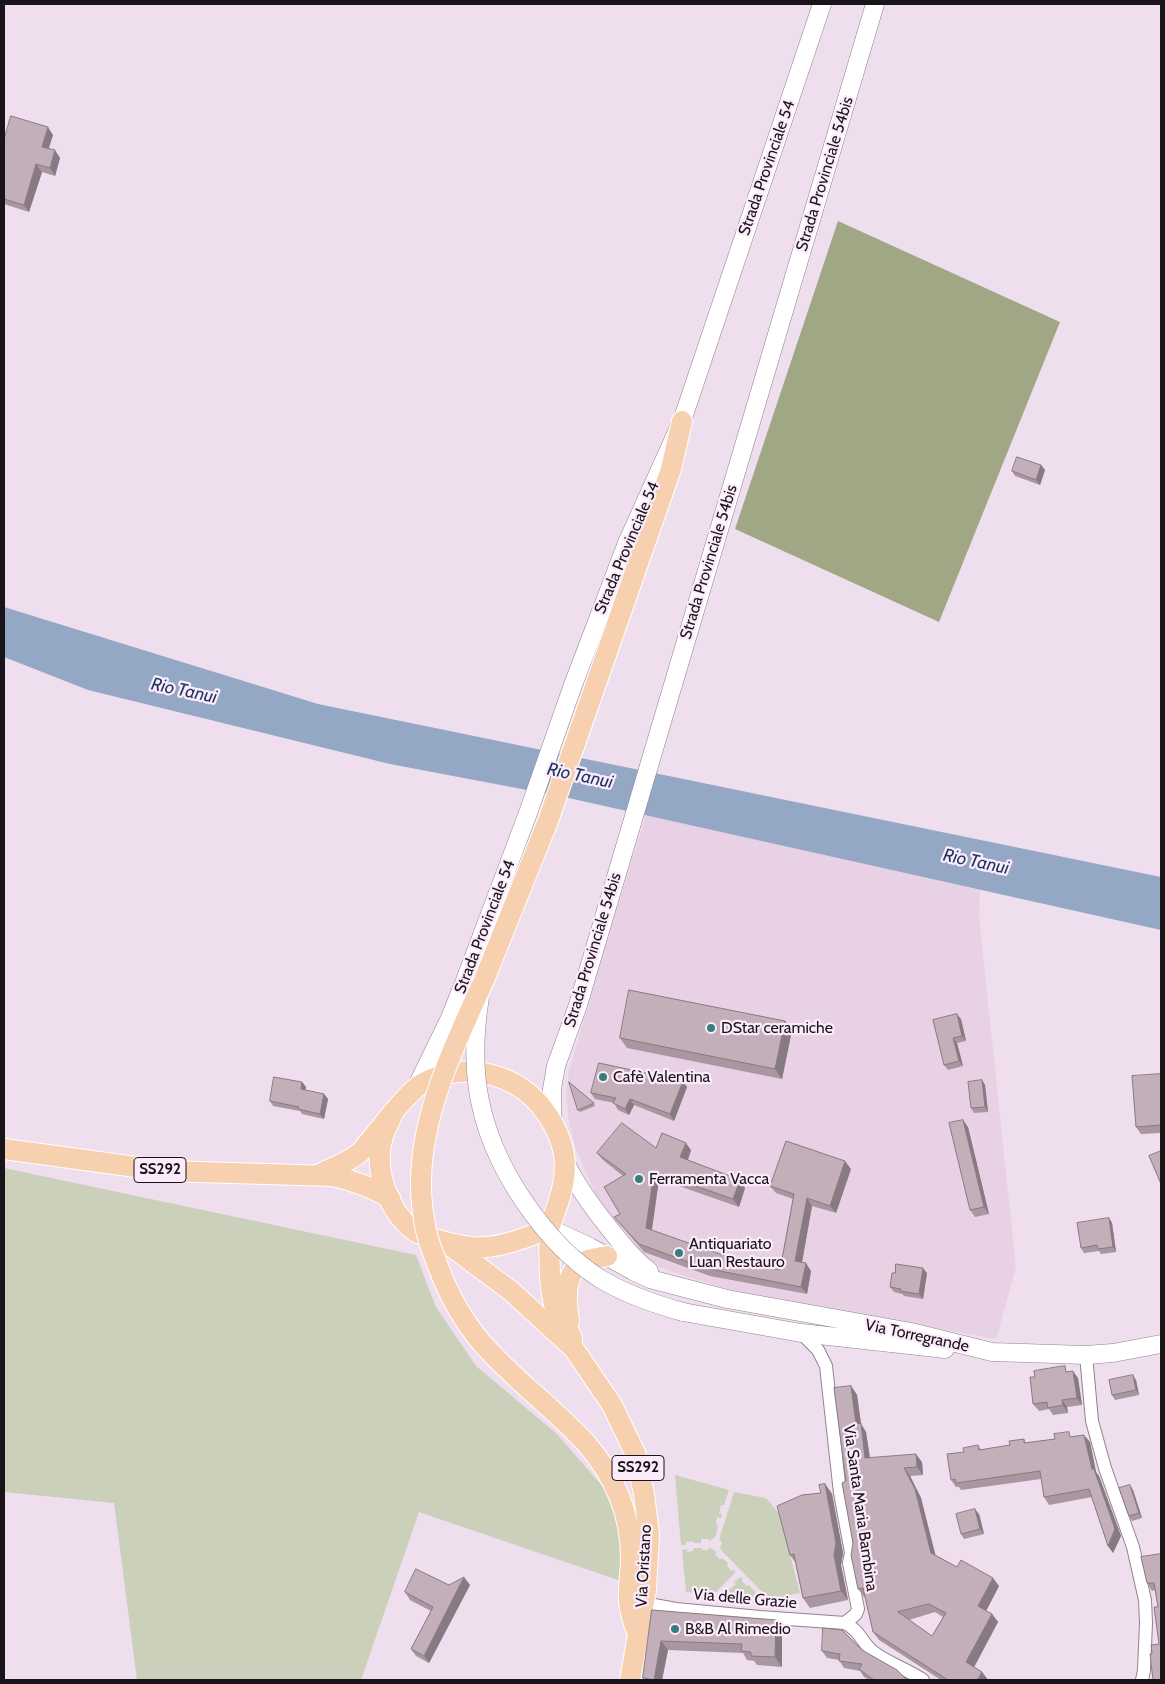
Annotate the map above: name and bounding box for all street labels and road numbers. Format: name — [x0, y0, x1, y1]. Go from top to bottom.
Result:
street label: Strada Provinciale 54bis — [792, 94, 858, 254]
street label: Strada Provinciale 54 — [735, 98, 799, 238]
street label: Strada Provinciale 54 — [590, 479, 664, 617]
street label: Strada Provinciale 54bis — [676, 482, 742, 642]
street label: Strada Provinciale 54 — [451, 857, 519, 997]
street label: Strada Provinciale 54bis — [560, 870, 626, 1030]
road number: SS292 — [134, 1158, 186, 1182]
street label: Via Torregrande — [863, 1316, 971, 1356]
street label: Via Santa Maria Bambina — [839, 1423, 881, 1593]
road number: SS292 — [612, 1456, 664, 1480]
street label: Via Oristano — [632, 1524, 656, 1608]
street label: Via delle Grazie — [692, 1585, 798, 1613]

